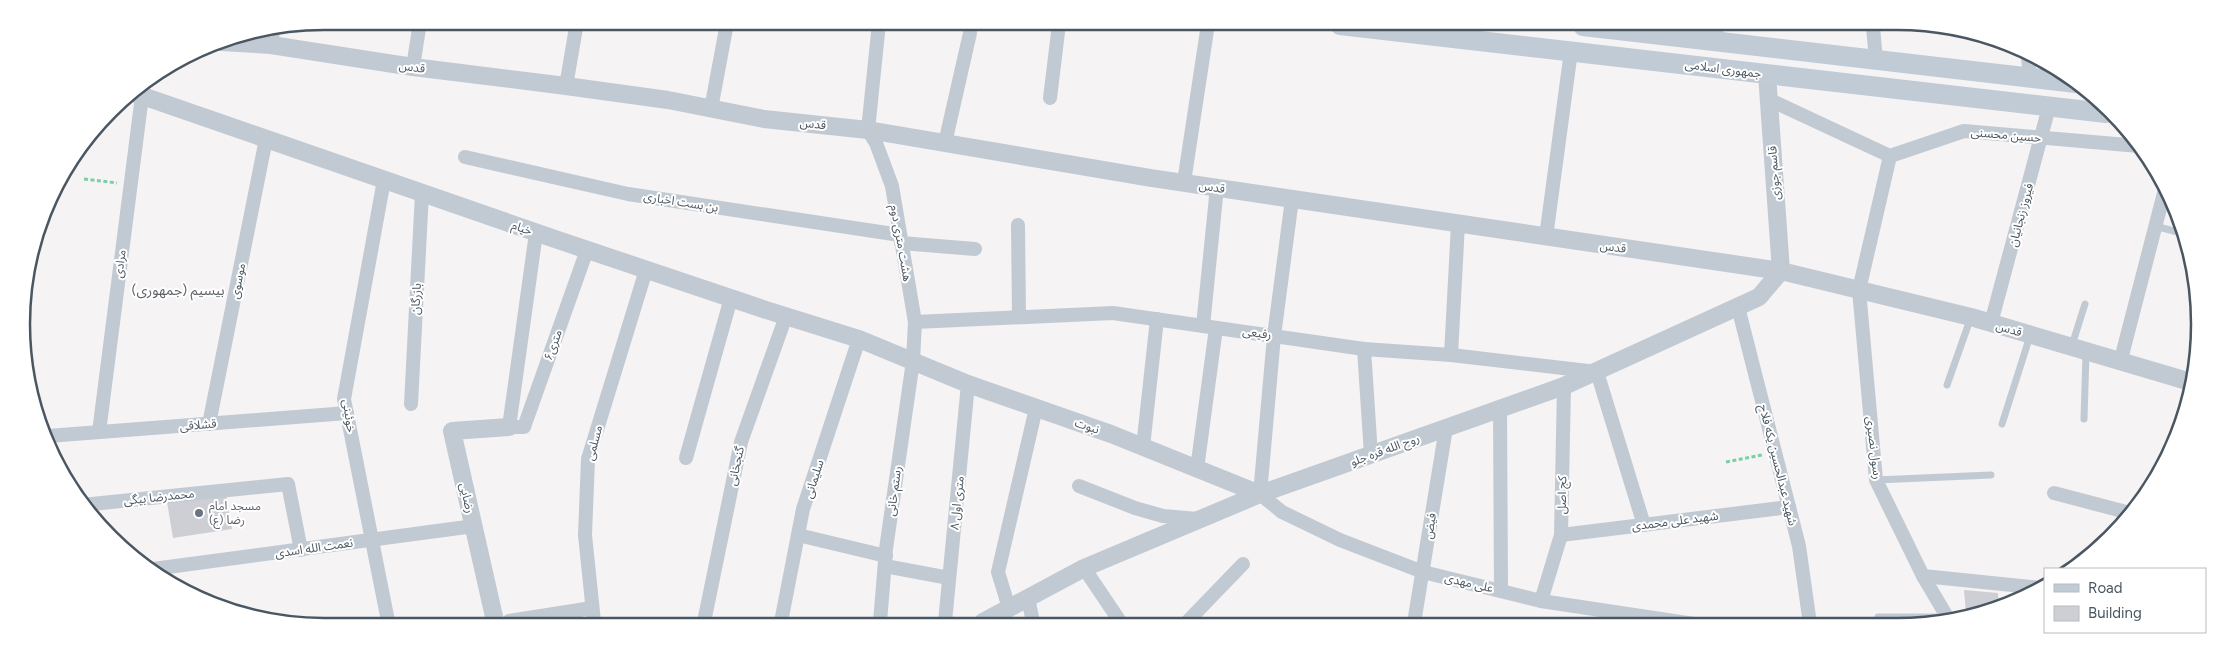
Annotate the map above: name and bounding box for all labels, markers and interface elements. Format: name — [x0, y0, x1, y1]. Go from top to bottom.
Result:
street label: جمهوری اسلامی — [1684, 57, 1762, 81]
street label: قدس — [398, 58, 426, 76]
street label: قدس — [799, 116, 827, 132]
street label: حسین محسنی — [1970, 125, 2042, 145]
street label: قاسم جوزی — [1765, 145, 1785, 201]
street label: قدس — [1198, 178, 1226, 196]
street label: فیروز زنجانیان — [2006, 182, 2036, 248]
street label: بن بست اخباری — [643, 189, 719, 215]
street label: هشت متری دوم — [885, 204, 915, 283]
street label: خیام — [509, 218, 534, 240]
street label: قدس — [1599, 238, 1627, 256]
street label: مرادی — [111, 249, 129, 279]
street label: موسوی — [228, 262, 248, 300]
district label: (بیسیم (جمهوری — [131, 282, 225, 301]
street label: بازرگان — [408, 283, 424, 315]
street label: قدس — [1994, 318, 2024, 340]
street label: رفیعی — [1242, 324, 1272, 342]
street label: ۶متری — [541, 328, 565, 362]
street label: خوئینی — [340, 398, 358, 434]
street label: شهید عبدالحسین یکه فلاح — [1754, 403, 1800, 528]
street label: نبوت — [1073, 415, 1101, 437]
street label: قشلاقی — [179, 416, 217, 434]
street label: رسول نصیری — [1863, 416, 1885, 480]
street label: مسلمی — [583, 424, 605, 462]
street label: روح الله قره جلو — [1349, 431, 1422, 471]
street label: گنجخانی — [725, 444, 747, 487]
street label: سلیمانی — [801, 458, 827, 500]
street label: رستم خانی — [884, 465, 906, 517]
street label: ۸ متری اول — [947, 475, 967, 531]
street label: کج اصل — [1555, 475, 1571, 514]
street label: رضایی — [457, 481, 477, 515]
street label: محمدرضا بیگی — [123, 486, 195, 508]
place label: مسجد امام رضا (ع) — [209, 499, 261, 529]
marker: مسجد امام رضا (ع) — [193, 507, 205, 519]
street label: شهید علی محمدی — [1631, 509, 1719, 533]
street label: فیض — [1421, 512, 1439, 540]
street label: نعمت الله اسدی — [274, 536, 354, 560]
legend — [2044, 568, 2206, 633]
street label: علی مهدی — [1443, 571, 1495, 595]
text: Road — [2088, 579, 2123, 597]
text: Building — [2088, 604, 2142, 622]

